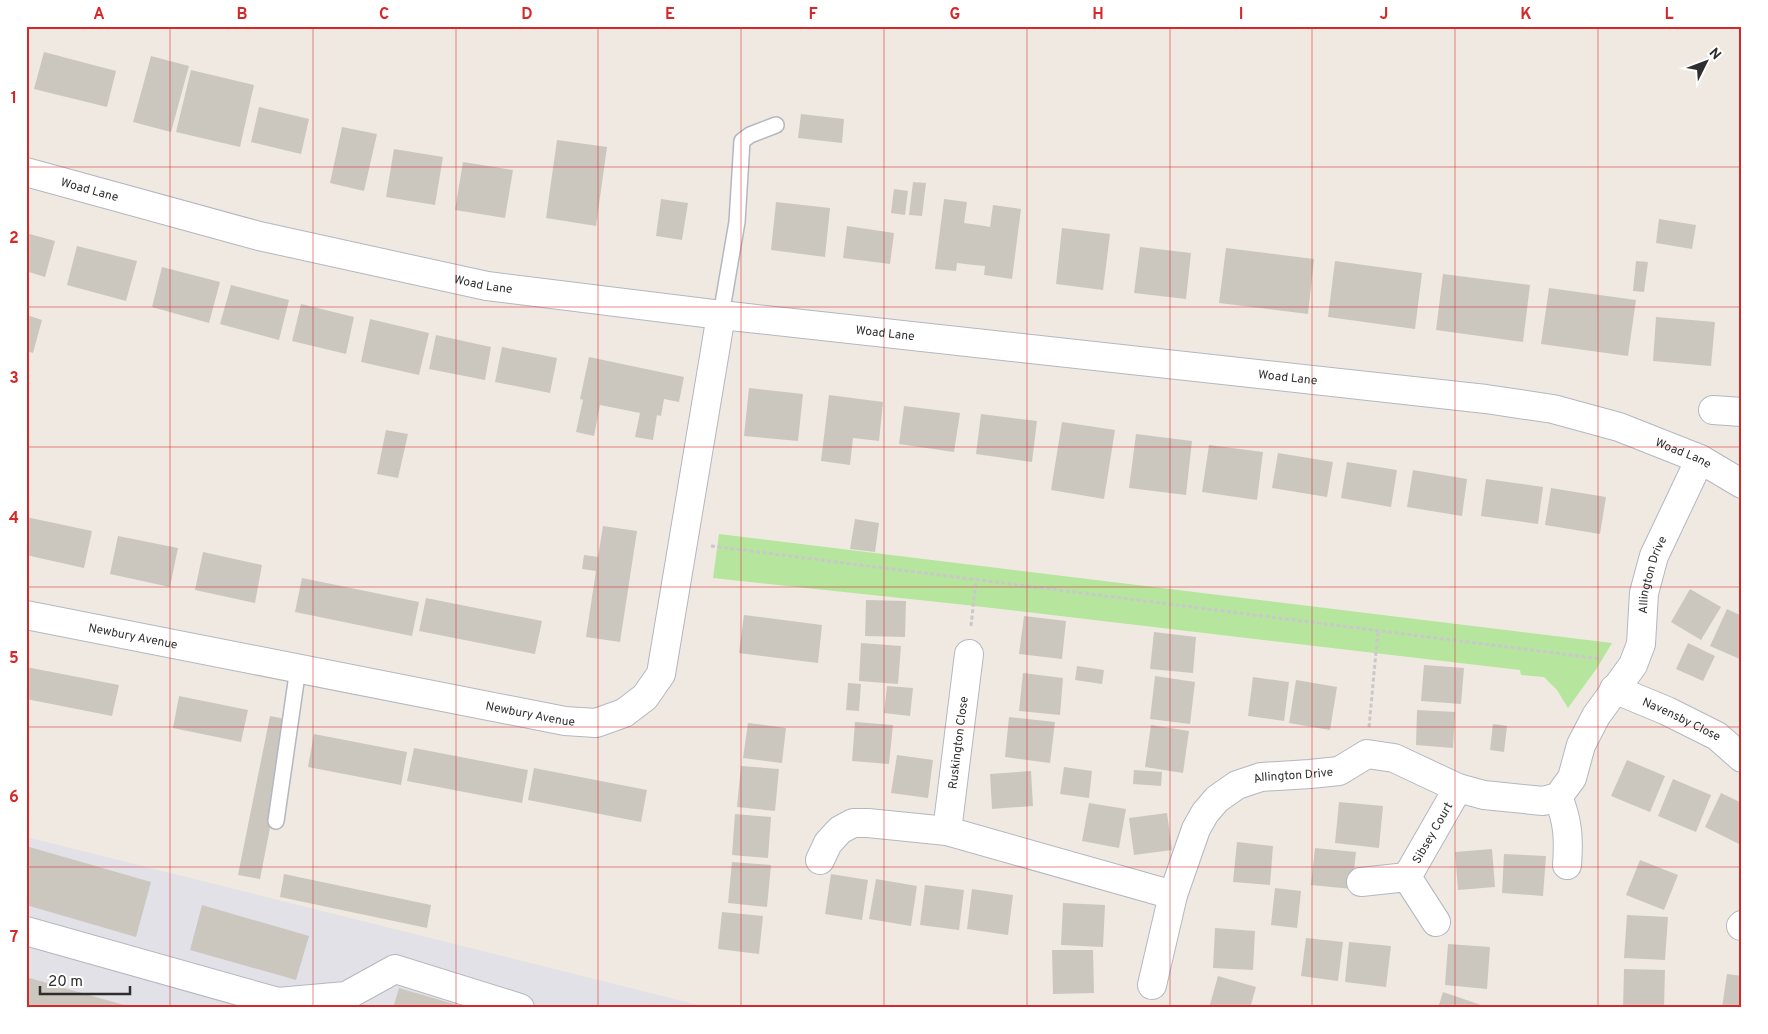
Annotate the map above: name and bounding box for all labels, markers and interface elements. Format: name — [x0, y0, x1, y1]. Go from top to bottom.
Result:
text: A — [93, 5, 105, 25]
text: B — [236, 5, 248, 25]
text: C — [379, 5, 389, 25]
text: D — [521, 5, 533, 25]
text: E — [665, 5, 675, 25]
text: F — [808, 5, 818, 25]
text: G — [950, 5, 960, 25]
text: H — [1092, 5, 1104, 25]
text: I — [1239, 5, 1243, 25]
text: J — [1380, 5, 1388, 25]
text: K — [1520, 5, 1532, 25]
text: L — [1664, 5, 1674, 25]
north arrow — [1680, 38, 1730, 88]
text: N — [1705, 45, 1724, 64]
text: 1 — [11, 89, 17, 109]
street label: Woad Lane — [59, 175, 120, 206]
text: 2 — [9, 229, 19, 249]
street label: Woad Lane — [452, 272, 513, 298]
street label: Woad Lane — [855, 323, 915, 345]
street label: Woad Lane — [1257, 367, 1318, 389]
text: 3 — [9, 369, 19, 389]
street label: Woad Lane — [1653, 435, 1714, 473]
text: 4 — [9, 509, 19, 529]
street label: Allington Drive — [1636, 534, 1671, 614]
street label: Newbury Avenue — [87, 620, 179, 654]
text: 5 — [9, 649, 19, 669]
street label: Ruskington Close — [945, 695, 973, 790]
street label: Navensby Close — [1640, 695, 1723, 745]
street label: Newbury Avenue — [484, 699, 575, 731]
street label: Allington Drive — [1251, 765, 1334, 788]
text: 6 — [9, 788, 19, 808]
street label: Sibsey Court — [1409, 800, 1457, 867]
text: 7 — [10, 928, 18, 948]
scale bar — [40, 964, 130, 996]
text: 20 m — [48, 973, 83, 992]

